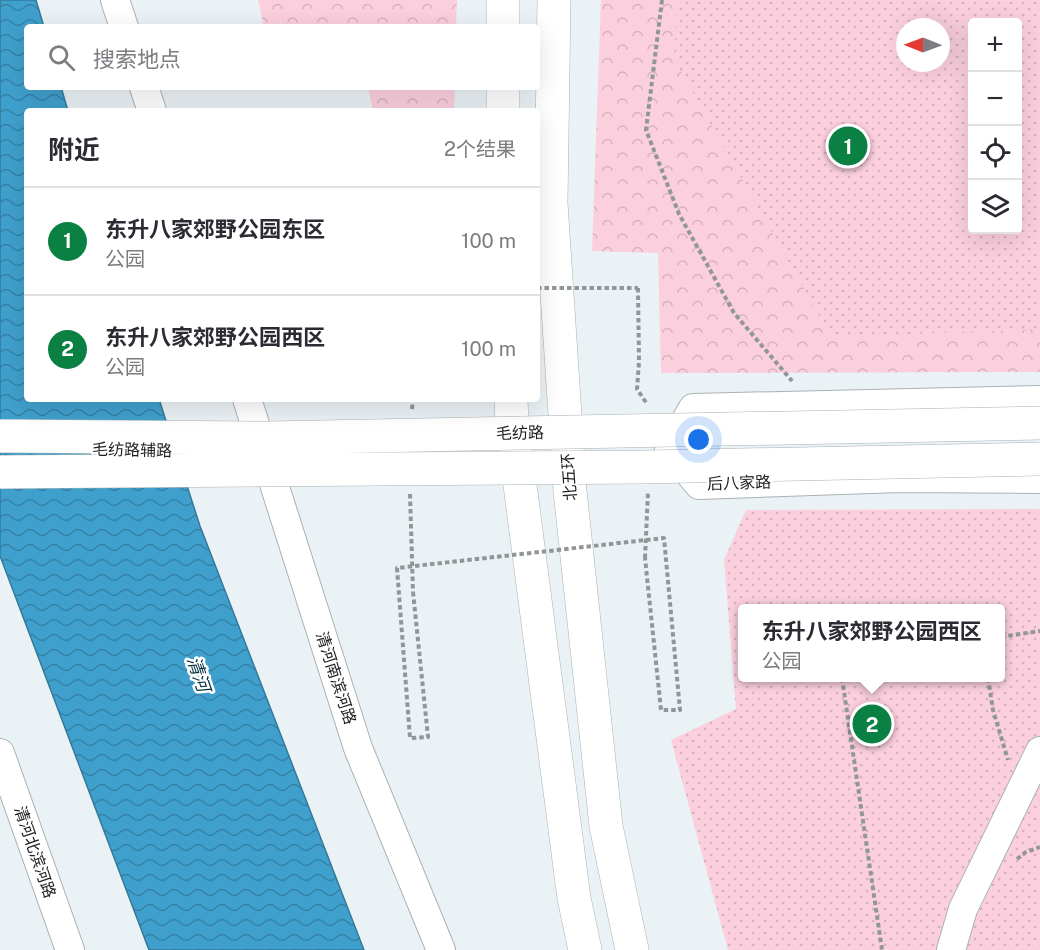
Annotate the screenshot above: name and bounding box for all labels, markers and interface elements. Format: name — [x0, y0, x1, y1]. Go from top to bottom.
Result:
north arrow — [896, 18, 950, 72]
map controls — [968, 18, 1022, 234]
button: + — [968, 18, 1022, 72]
search box — [24, 24, 540, 90]
icon: search — [45, 41, 78, 74]
text: 搜索地点 — [93, 46, 181, 72]
button: − — [968, 72, 1022, 126]
pin: 1 — [828, 124, 868, 168]
button: locate — [968, 126, 1022, 180]
text: 附近 — [48, 134, 100, 165]
text: 2个结果 — [444, 137, 516, 161]
button: layers — [968, 180, 1022, 234]
text: 东升八家郊野公园东区 — [105, 216, 325, 242]
text: 1 — [63, 229, 72, 253]
text: 100 m — [461, 229, 516, 253]
text: 公园 — [105, 247, 145, 271]
text: 东升八家郊野公园西区 — [105, 324, 325, 350]
text: 2 — [61, 337, 74, 361]
text: 100 m — [461, 337, 516, 361]
text: 公园 — [105, 355, 145, 379]
street label: 毛纺路 — [496, 423, 544, 443]
your location — [684, 425, 713, 454]
street label: 毛纺路辅路 — [92, 440, 172, 460]
street label: 北五环 — [558, 452, 580, 502]
street label: 后八家路 — [707, 472, 771, 494]
popup — [738, 604, 1005, 682]
text: 东升八家郊野公园西区 — [761, 618, 982, 644]
street label: 清河南滨河路 — [312, 629, 360, 727]
text: 公园 — [761, 649, 801, 673]
water label: 清河 — [183, 654, 216, 697]
pin: 2 — [852, 702, 892, 746]
street label: 清河北滨河路 — [10, 804, 60, 900]

